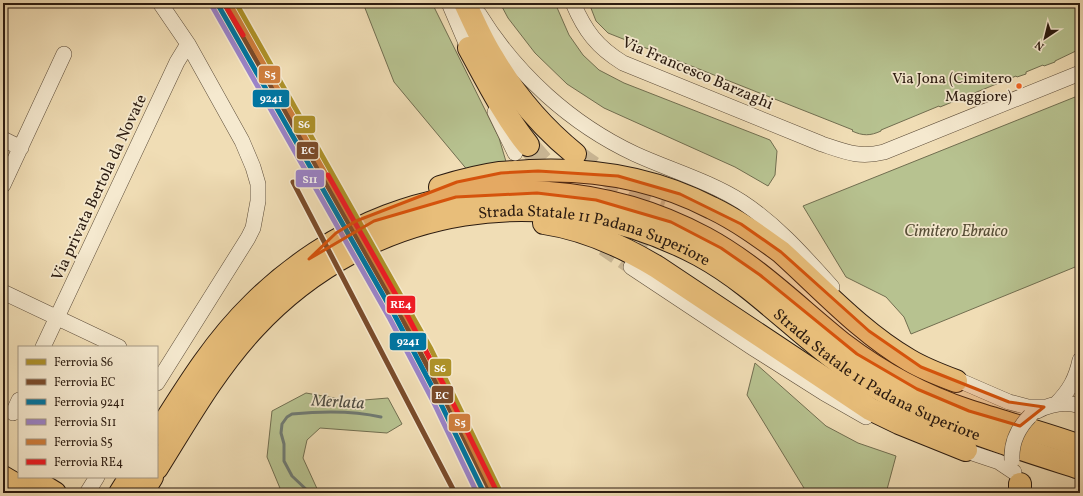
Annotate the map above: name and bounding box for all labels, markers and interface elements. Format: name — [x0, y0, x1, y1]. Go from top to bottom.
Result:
north arrow — [1025, 18, 1065, 58]
street label: Via Francesco Barzaghi — [618, 32, 776, 116]
text: N — [1033, 37, 1048, 53]
line badge: S5 — [258, 65, 281, 84]
text: S5 — [264, 68, 276, 83]
place label: Via Jona (Cimitero Maggiore) — [892, 69, 1012, 108]
marker: Via Jona (Cimitero Maggiore) — [1014, 81, 1024, 91]
line badge: 9241 — [252, 89, 290, 108]
street label: Via privata Bertola da Novate — [47, 91, 153, 285]
text: 9241 — [260, 92, 282, 107]
line badge: S6 — [293, 115, 316, 134]
text: S6 — [298, 118, 310, 133]
line badge: EC — [296, 141, 319, 160]
text: EC — [301, 144, 315, 159]
line badge: S11 — [295, 169, 325, 188]
text: S11 — [303, 173, 317, 188]
street label: Strada Statale 11 Padana Superiore — [477, 201, 714, 272]
park label: Cimitero Ebraico — [904, 221, 1009, 243]
line badge: RE4 — [386, 295, 416, 314]
text: RE4 — [390, 298, 412, 313]
street label: Strada Statale 11 Padana Superiore — [768, 304, 983, 447]
line badge: 9241 — [389, 332, 427, 351]
text: 9241 — [397, 335, 419, 350]
legend — [18, 346, 158, 478]
text: Ferrovia S6 — [54, 355, 113, 371]
line badge: S6 — [429, 358, 452, 377]
text: S6 — [434, 362, 446, 377]
text: Ferrovia EC — [54, 375, 116, 391]
line badge: EC — [431, 385, 454, 404]
text: EC — [435, 389, 449, 404]
water label: Merlata — [310, 390, 365, 415]
text: Ferrovia 9241 — [54, 395, 125, 411]
line badge: S5 — [448, 413, 471, 432]
text: Ferrovia S11 — [54, 415, 116, 431]
text: S5 — [454, 416, 466, 431]
text: Ferrovia S5 — [54, 435, 113, 451]
text: Ferrovia RE4 — [54, 455, 123, 471]

